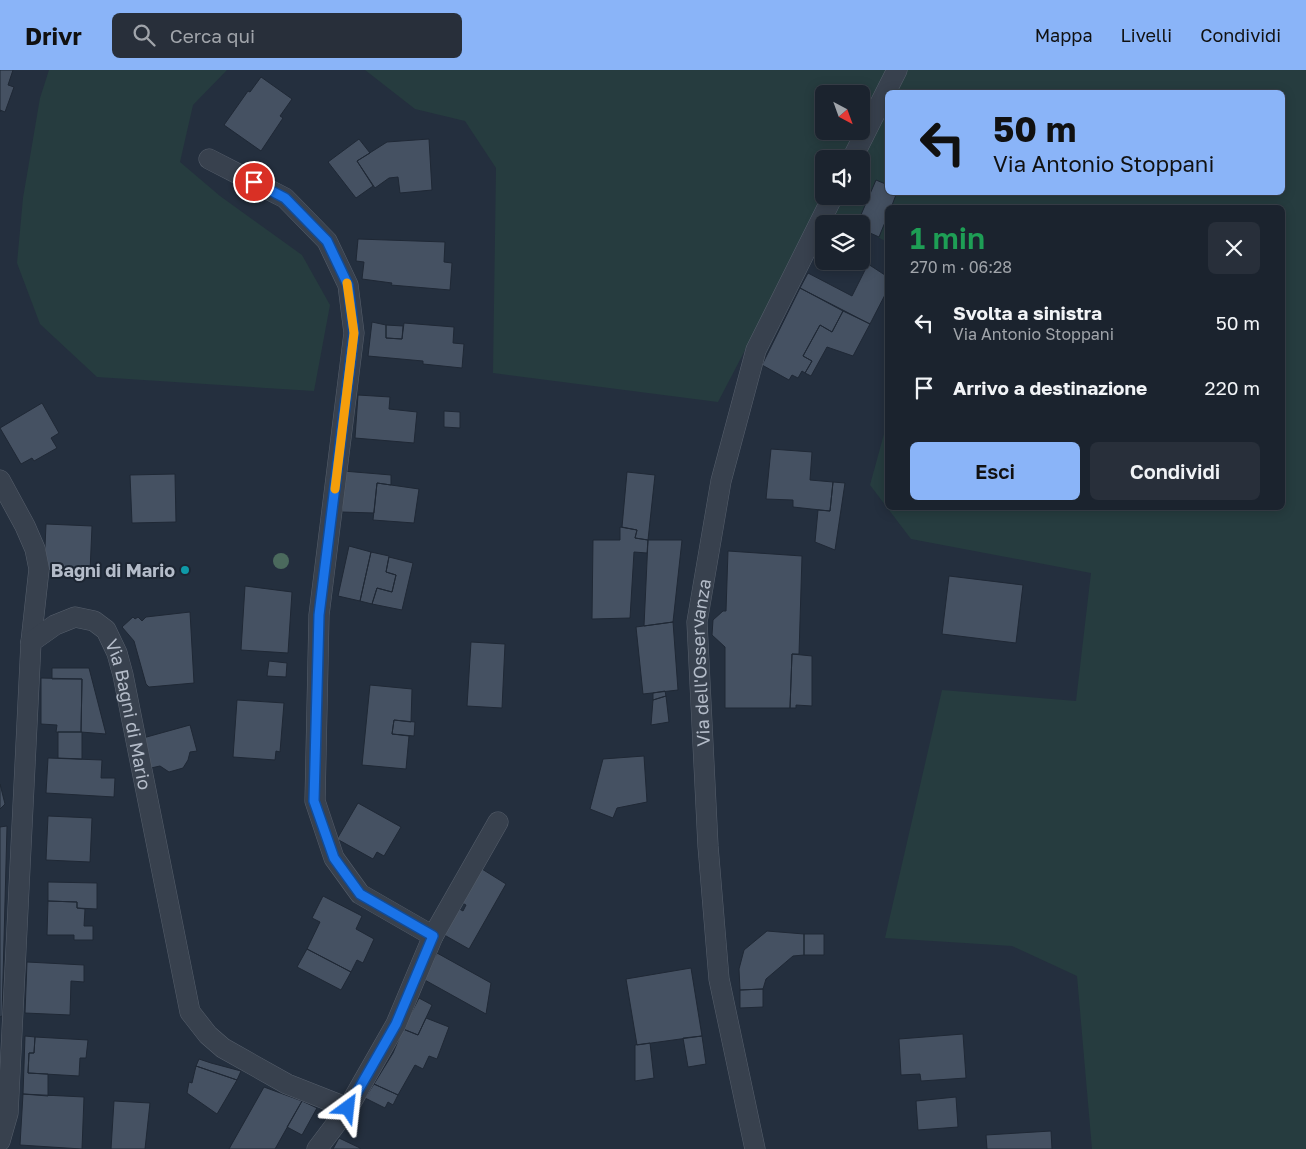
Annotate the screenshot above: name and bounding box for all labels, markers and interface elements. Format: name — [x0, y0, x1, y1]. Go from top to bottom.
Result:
search box — [112, 13, 462, 58]
text: Drivr — [25, 21, 82, 50]
icon: search — [130, 21, 158, 49]
text: Cerca qui — [170, 24, 255, 47]
text: Mappa — [1035, 24, 1093, 46]
text: Livelli — [1121, 24, 1172, 46]
text: Condividi — [1200, 24, 1281, 46]
north arrow — [815, 85, 870, 140]
map controls — [815, 85, 870, 270]
text: 50 m — [993, 108, 1076, 150]
icon: left — [910, 110, 975, 175]
button: sound — [815, 150, 870, 205]
text: Via Antonio Stoppani — [993, 150, 1214, 177]
pin — [233, 161, 275, 203]
icon: arrive — [240, 168, 268, 196]
button: layers — [815, 215, 870, 270]
text: 1 min — [910, 220, 985, 256]
button: close — [1208, 222, 1260, 274]
text: 270 m · 06:28 — [910, 257, 1012, 277]
text: Svolta a sinistra — [953, 301, 1102, 324]
icon: left — [910, 309, 938, 337]
text: 50 m — [1216, 311, 1260, 334]
text: Via Antonio Stoppani — [953, 324, 1114, 344]
icon: arrive — [910, 374, 938, 402]
text: Arrivo a destinazione — [953, 376, 1147, 399]
text: 220 m — [1205, 376, 1260, 399]
button: Esci — [910, 442, 1080, 500]
button: Condividi — [1090, 442, 1260, 500]
place label: Bagni di Mario — [51, 559, 175, 581]
marker: Bagni di Mario — [179, 564, 191, 576]
street label: Via dell'Osservanza — [686, 577, 715, 747]
street label: Via Bagni di Mario — [101, 635, 157, 792]
position arrow — [321, 1081, 373, 1133]

